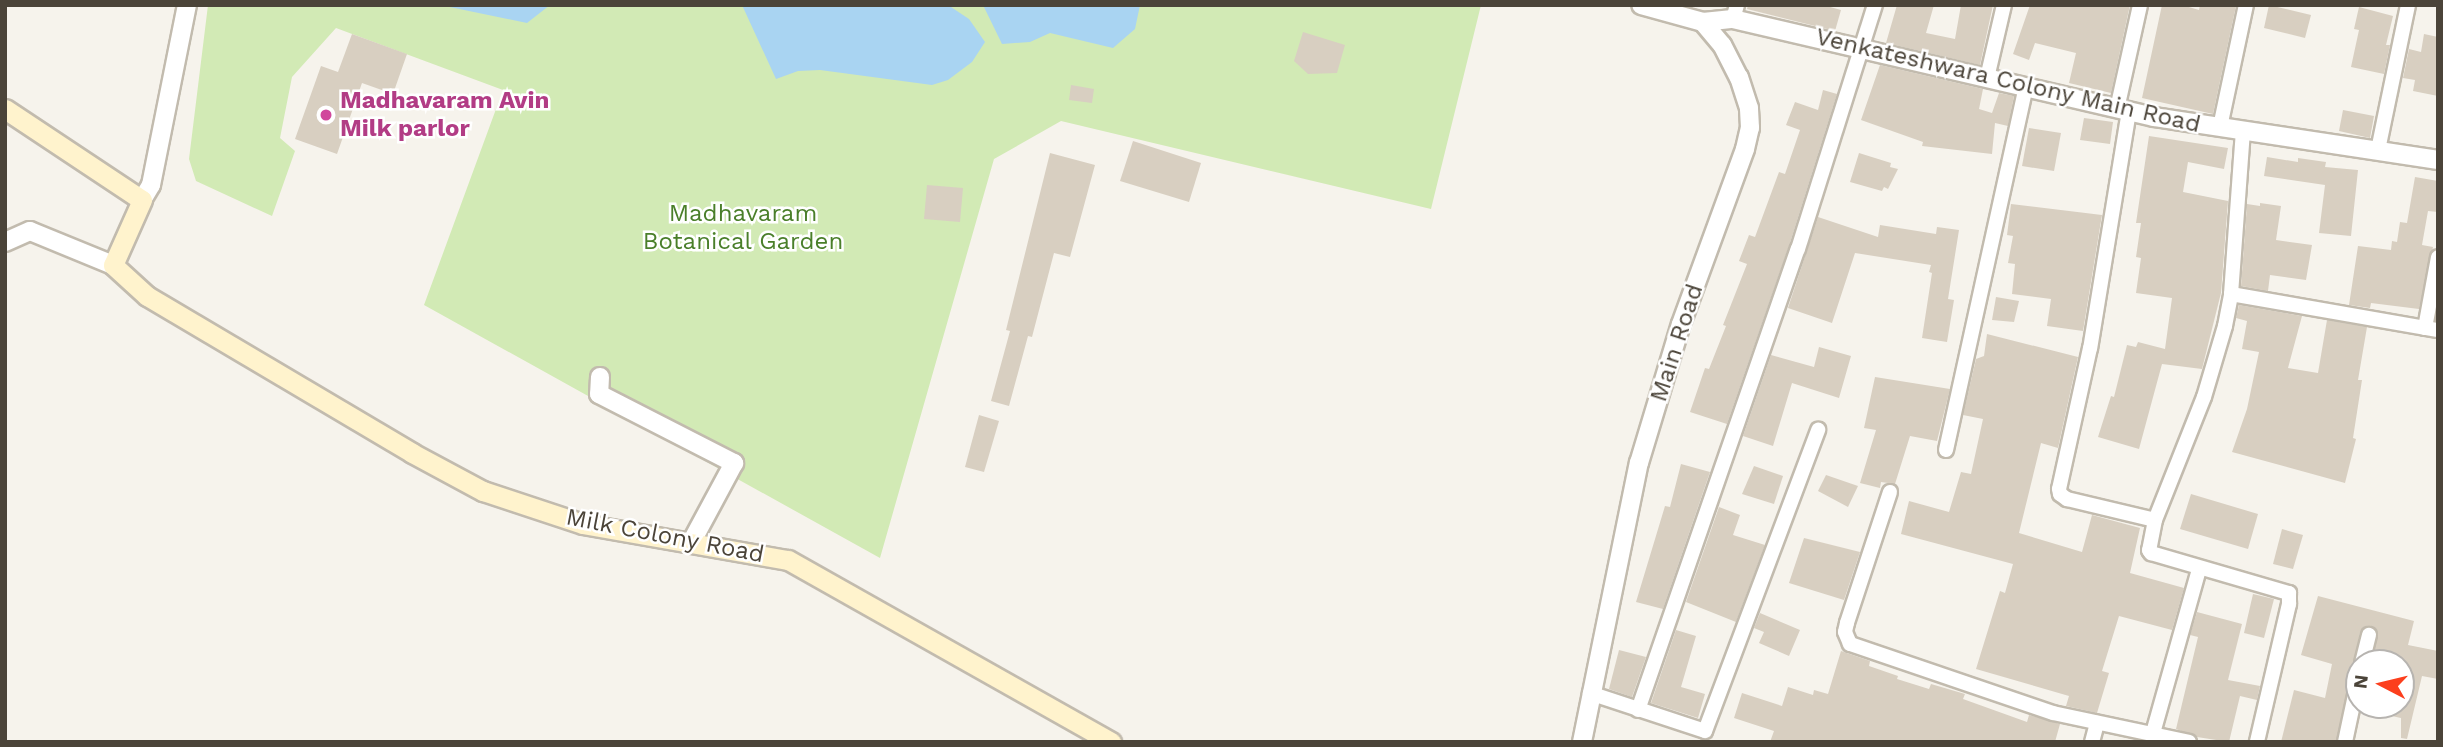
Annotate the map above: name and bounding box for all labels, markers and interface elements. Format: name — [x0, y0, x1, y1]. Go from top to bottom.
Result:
street label: Venkateshwara Colony Main Road — [1812, 23, 2204, 139]
place label: Madhavaram Avin Milk parlor — [340, 87, 550, 143]
marker: Madhavaram Avin Milk parlor — [318, 107, 334, 123]
park label: Madhavaram Botanical Garden — [642, 200, 844, 256]
street label: Main Road — [1644, 281, 1710, 405]
street label: Milk Colony Road — [563, 503, 767, 569]
north arrow — [2345, 649, 2415, 719]
text: N — [2348, 673, 2373, 690]

